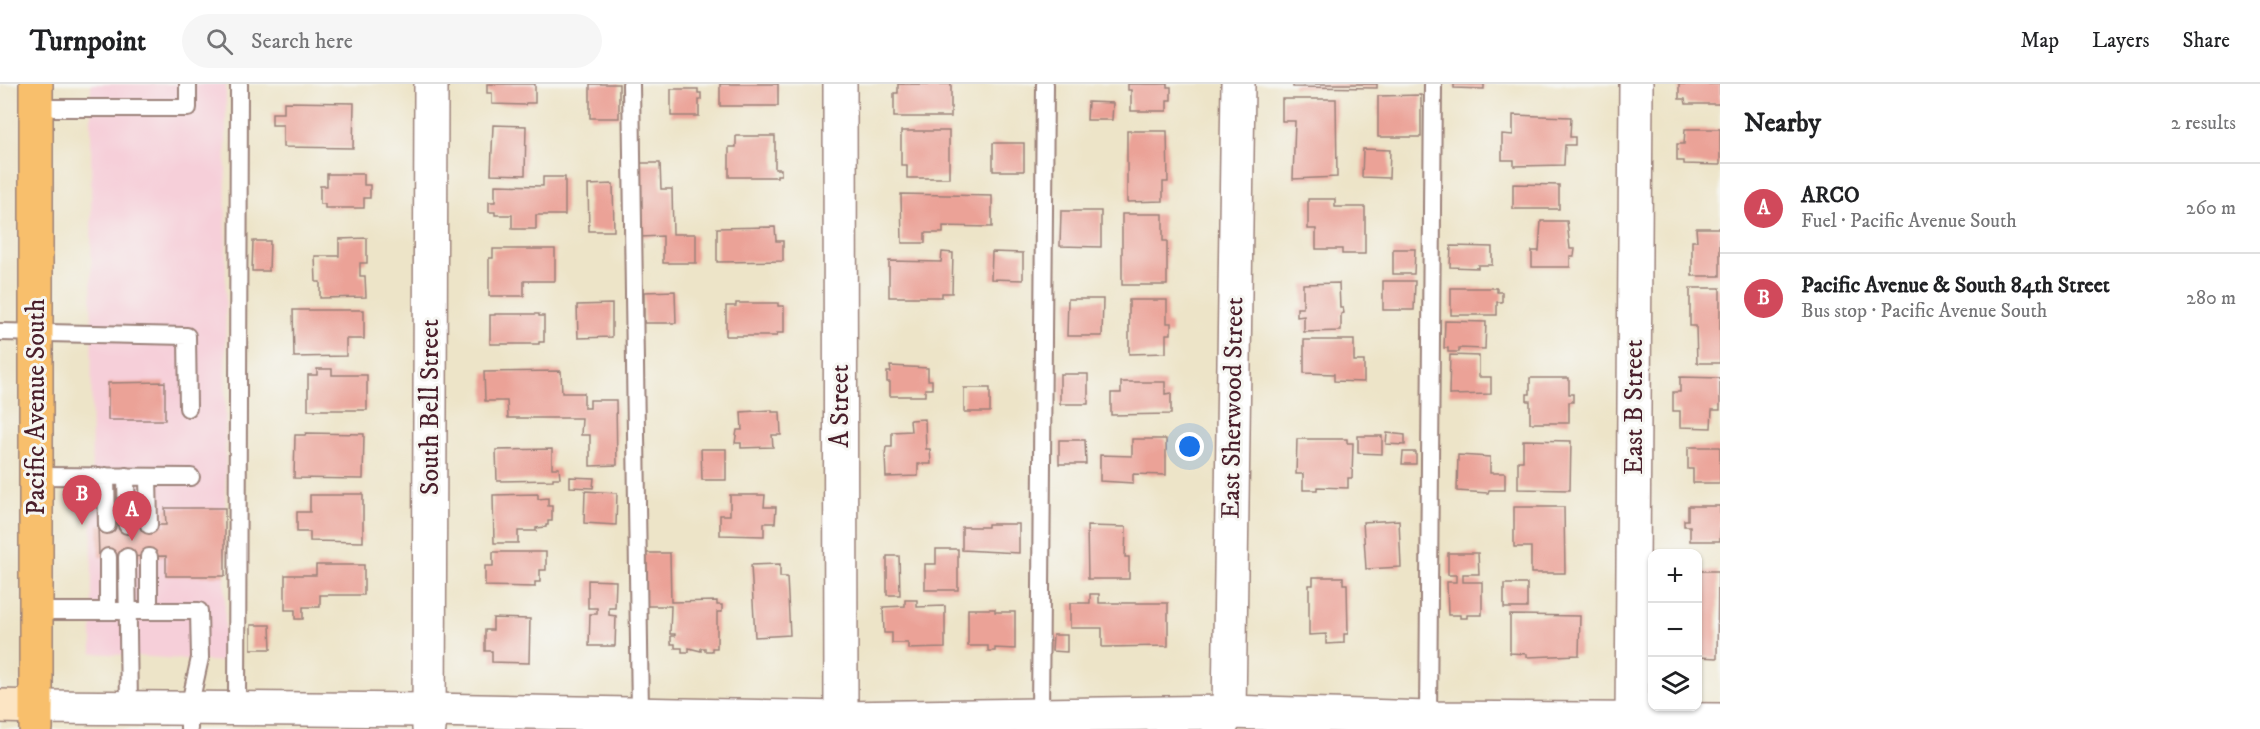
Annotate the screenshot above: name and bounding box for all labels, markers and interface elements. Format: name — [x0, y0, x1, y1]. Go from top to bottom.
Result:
search box — [182, 14, 602, 68]
text: Turnpoint — [30, 24, 146, 59]
icon: search — [203, 25, 236, 58]
text: Search here — [251, 28, 353, 55]
text: Map — [2020, 28, 2059, 54]
text: Layers — [2092, 28, 2150, 54]
text: Share — [2183, 28, 2230, 54]
text: Nearby — [1744, 107, 1821, 140]
text: 2 results — [2171, 111, 2236, 136]
text: ARCO — [1801, 182, 1860, 209]
text: A — [1757, 196, 1770, 221]
text: 260 m — [2186, 196, 2236, 221]
text: Fuel · Pacific Avenue South — [1801, 209, 2017, 234]
text: Pacific Avenue & South 84th Street — [1801, 272, 2110, 299]
text: B — [1757, 286, 1770, 311]
text: 280 m — [2186, 286, 2236, 311]
street label: East Sherwood Street — [1215, 297, 1251, 519]
street label: Pacific Avenue South — [20, 298, 53, 515]
text: Bus stop · Pacific Avenue South — [1801, 299, 2047, 324]
street label: South Bell Street — [414, 319, 447, 495]
street label: East B Street — [1618, 339, 1651, 475]
street label: A Street — [824, 364, 857, 448]
your location — [1175, 432, 1204, 461]
pin: B — [62, 476, 101, 525]
pin: A — [112, 492, 152, 541]
map controls — [1648, 549, 1702, 711]
button: + — [1648, 549, 1702, 603]
button: − — [1648, 603, 1702, 657]
button: layers — [1648, 657, 1702, 711]

